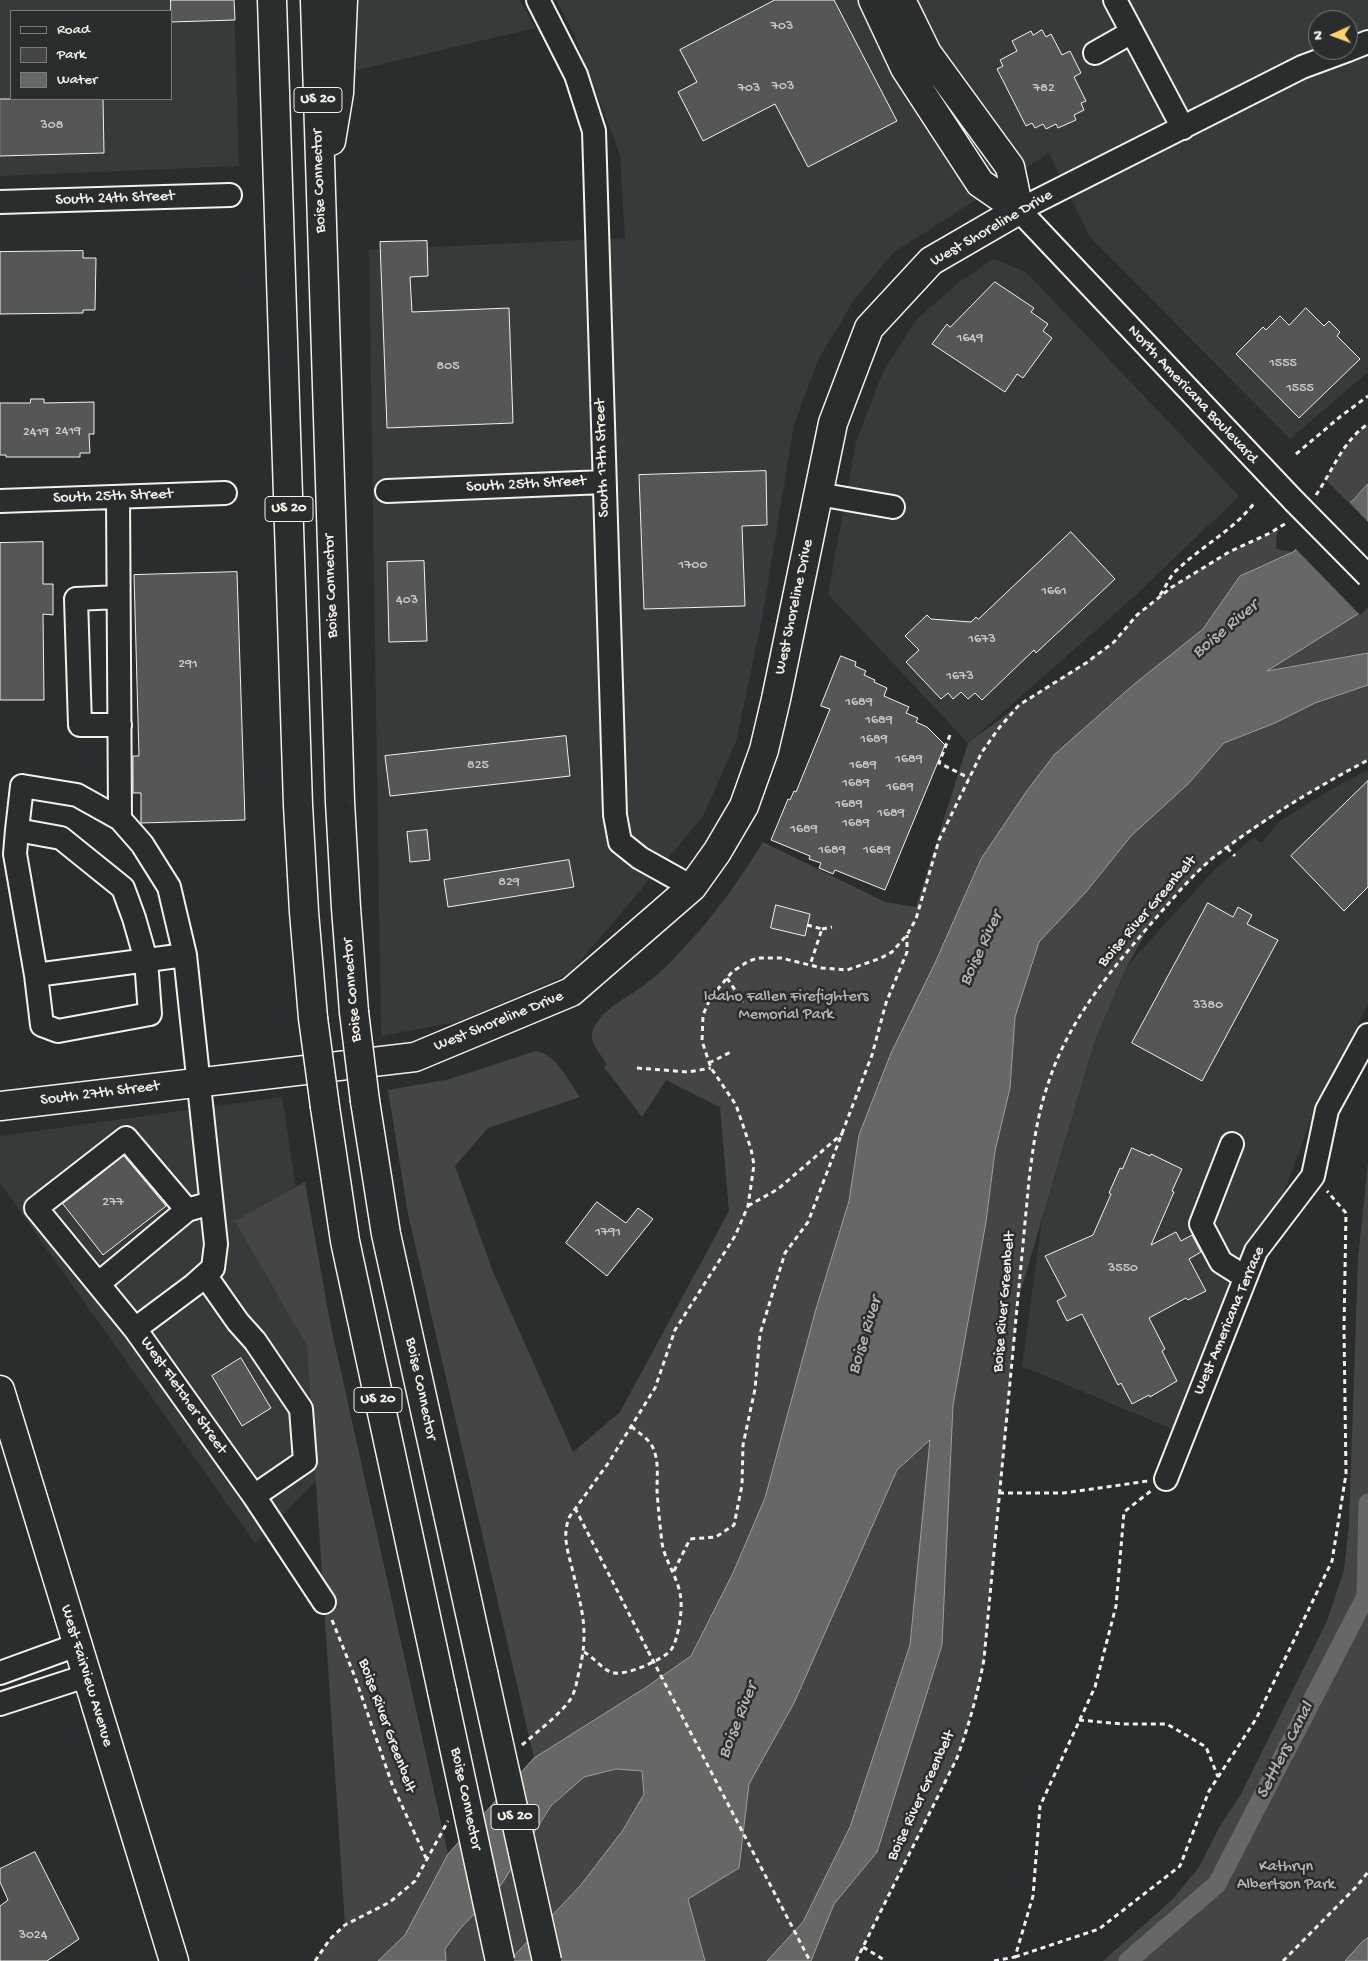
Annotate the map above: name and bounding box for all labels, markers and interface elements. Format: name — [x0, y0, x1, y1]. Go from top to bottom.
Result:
legend — [10, 10, 172, 100]
north arrow — [1308, 10, 1358, 60]
house number: 703 — [771, 19, 793, 35]
text: Road — [57, 21, 90, 39]
text: N — [1310, 31, 1327, 40]
text: Park — [57, 46, 86, 64]
text: Water — [57, 71, 97, 89]
house number: 703 — [772, 79, 794, 95]
house number: 703 — [738, 81, 760, 97]
house number: 782 — [1033, 81, 1055, 97]
road number: US 20 — [294, 88, 342, 112]
house number: 308 — [41, 118, 63, 134]
street label: Boise Connector — [309, 129, 331, 233]
street label: West Shoreline Drive — [928, 186, 1056, 272]
street label: South 24th Street — [55, 187, 175, 211]
street label: North Americana Boulevard — [1123, 322, 1261, 468]
house number: 1649 — [957, 331, 983, 347]
house number: 1555 — [1269, 356, 1297, 372]
house number: 805 — [437, 359, 459, 375]
house number: 1555 — [1286, 381, 1314, 397]
street label: South 17th Street — [591, 398, 615, 518]
house number: 2419 — [55, 424, 81, 440]
house number: 2419 — [23, 425, 49, 441]
street label: South 25th Street — [466, 472, 586, 498]
street label: South 25th Street — [53, 485, 173, 509]
road number: US 20 — [265, 496, 313, 522]
street label: Boise Connector — [321, 534, 343, 638]
street label: West Shoreline Drive — [771, 538, 819, 676]
house number: 1700 — [679, 558, 707, 574]
house number: 1661 — [1041, 584, 1067, 600]
house number: 403 — [396, 593, 418, 609]
water label: Boise River — [1189, 596, 1263, 664]
house number: 1673 — [968, 632, 996, 648]
house number: 291 — [178, 657, 198, 673]
house number: 1673 — [946, 669, 974, 685]
house number: 1689 — [845, 695, 873, 711]
house number: 1689 — [865, 713, 893, 729]
house number: 1689 — [860, 732, 888, 748]
house number: 1689 — [895, 752, 923, 768]
house number: 825 — [467, 758, 489, 774]
house number: 1689 — [849, 758, 877, 774]
house number: 1689 — [842, 776, 870, 792]
house number: 1689 — [886, 780, 914, 796]
house number: 1689 — [835, 797, 863, 813]
house number: 1689 — [877, 806, 905, 822]
house number: 1689 — [842, 816, 870, 832]
house number: 1689 — [790, 822, 818, 838]
house number: 1689 — [818, 843, 846, 859]
house number: 1689 — [863, 843, 891, 859]
street label: Boise River Greenbelt — [1094, 852, 1202, 972]
house number: 829 — [498, 875, 520, 891]
water label: Boise River — [955, 908, 1009, 990]
street label: Boise Connector — [339, 937, 367, 1043]
street label: West Shoreline Drive — [432, 987, 566, 1057]
park label: Idaho Fallen Firefighters Memorial Park — [704, 988, 868, 1026]
house number: 3380 — [1193, 998, 1223, 1014]
street label: South 27th Street — [39, 1077, 161, 1111]
house number: 277 — [102, 1195, 124, 1211]
house number: 1791 — [595, 1225, 621, 1241]
street label: Boise River Greenbelt — [989, 1231, 1021, 1373]
street label: West Americana Terrace — [1190, 1244, 1270, 1398]
house number: 3550 — [1108, 1261, 1138, 1277]
water label: Boise River — [844, 1295, 888, 1377]
street label: West Fletcher Street — [135, 1334, 231, 1458]
street label: Boise Connector — [400, 1336, 440, 1442]
road number: US 20 — [354, 1388, 402, 1412]
street label: West Fairview Avenue — [55, 1603, 117, 1749]
street label: Boise River Greenbelt — [353, 1656, 419, 1796]
water label: Boise River — [714, 1680, 764, 1762]
water label: Settlers Canal — [1253, 1699, 1319, 1803]
street label: Boise River Greenbelt — [883, 1728, 961, 1864]
street label: Boise Connector — [445, 1746, 485, 1852]
road number: US 20 — [491, 1804, 539, 1830]
park label: Kathryn Albertson Park — [1237, 1858, 1335, 1896]
house number: 3024 — [19, 1928, 47, 1944]

